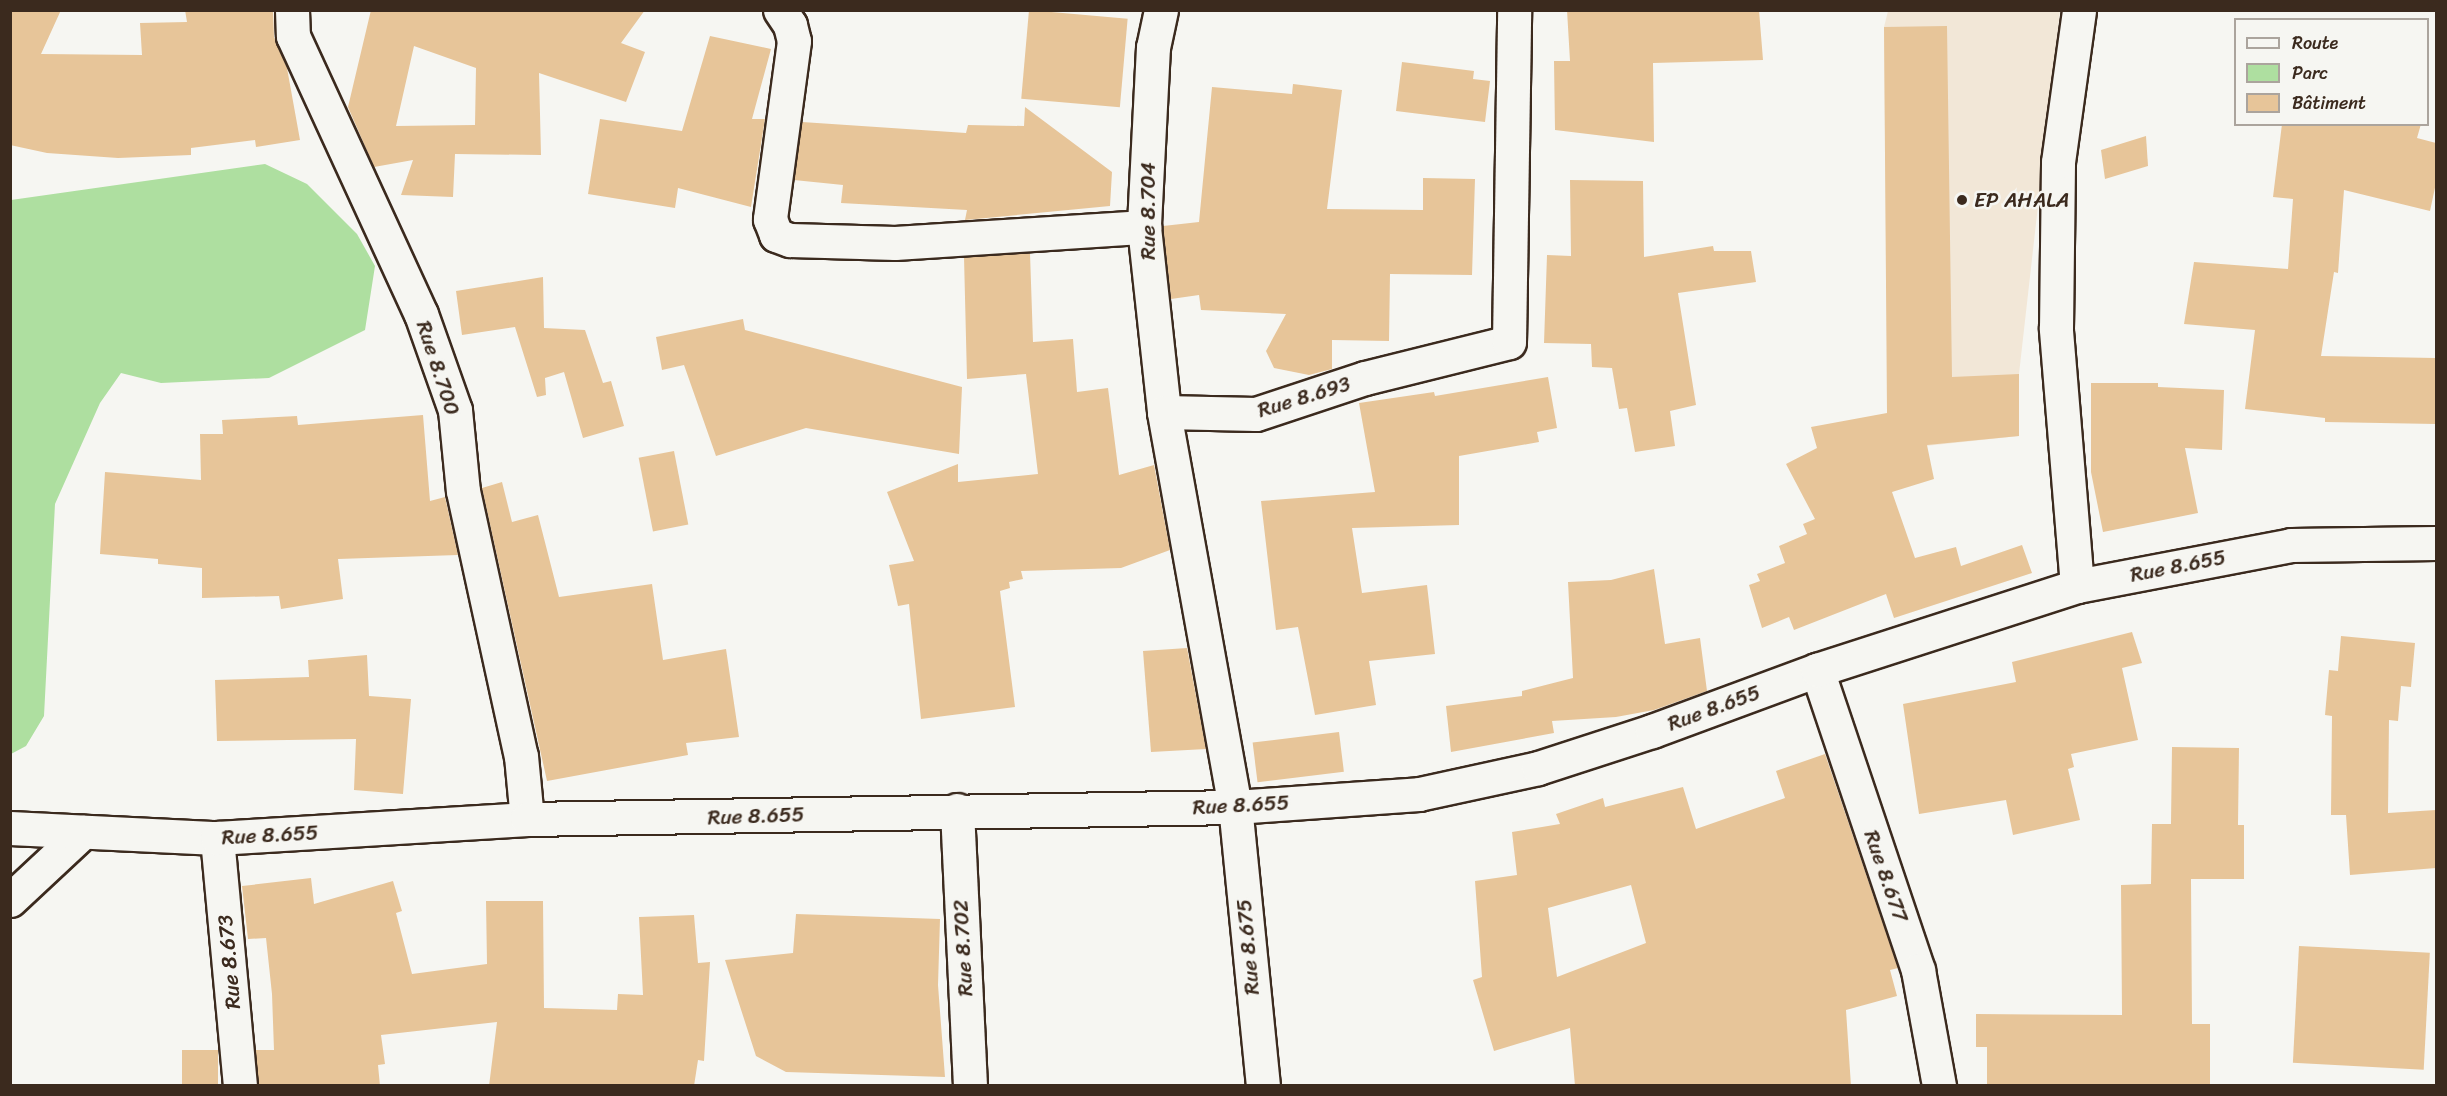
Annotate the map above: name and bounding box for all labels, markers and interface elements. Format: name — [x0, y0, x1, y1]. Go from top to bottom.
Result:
legend — [2234, 18, 2429, 126]
text: Route — [2292, 27, 2338, 59]
text: Parc — [2292, 57, 2328, 89]
text: Bâtiment — [2292, 87, 2366, 119]
street label: Rue 8.704 — [1135, 162, 1161, 260]
place label: EP AHALA — [1974, 187, 2070, 213]
marker: EP AHALA — [1955, 193, 1969, 207]
street label: Rue 8.700 — [411, 318, 465, 418]
street label: Rue 8.693 — [1255, 371, 1353, 423]
street label: Rue 8.655 — [2128, 544, 2228, 588]
street label: Rue 8.655 — [1664, 680, 1764, 736]
street label: Rue 8.655 — [1192, 790, 1290, 820]
street label: Rue 8.655 — [707, 802, 805, 830]
street label: Rue 8.655 — [221, 820, 319, 850]
street label: Rue 8.677 — [1859, 827, 1913, 925]
street label: Rue 8.675 — [1231, 898, 1265, 996]
street label: Rue 8.702 — [948, 899, 978, 997]
street label: Rue 8.673 — [212, 914, 246, 1010]

